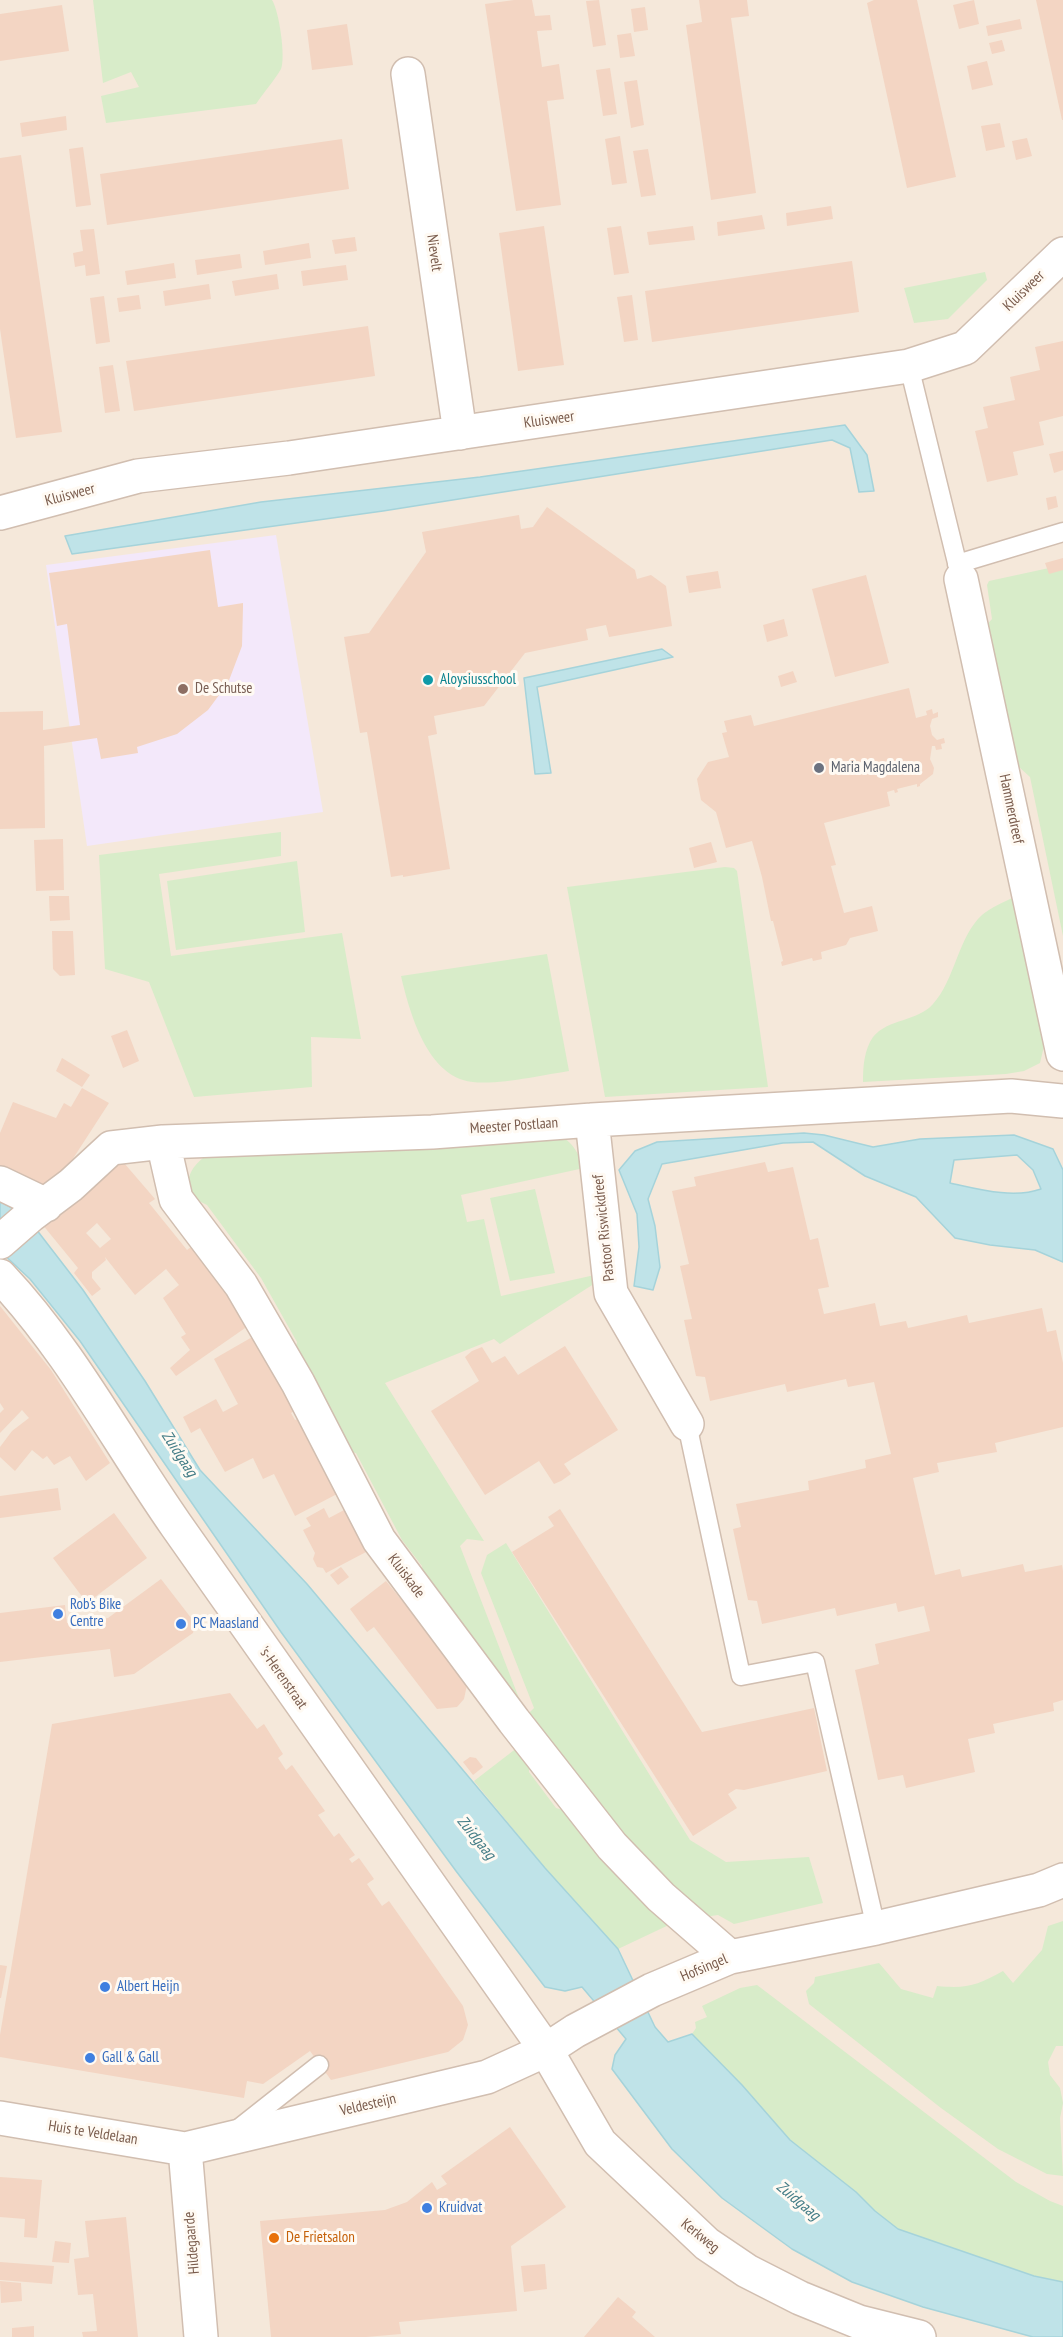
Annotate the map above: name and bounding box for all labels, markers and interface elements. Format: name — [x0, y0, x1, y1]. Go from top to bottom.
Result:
street label: Nievelt — [423, 233, 445, 273]
street label: Kluisweer — [999, 267, 1049, 315]
street label: Kluisweer — [523, 408, 575, 432]
street label: Kluisweer — [43, 480, 97, 510]
place label: Aloysiusschool — [440, 671, 516, 689]
marker: Aloysiusschool — [421, 673, 435, 687]
place label: De Schutse — [195, 680, 253, 698]
marker: De Schutse — [176, 682, 190, 696]
place label: Maria Magdalena — [831, 759, 920, 777]
marker: Maria Magdalena — [812, 761, 826, 775]
street label: Hammerdreef — [995, 773, 1027, 845]
street label: Meester Postlaan — [469, 1114, 559, 1138]
street label: Pastoor Riswickdreef — [589, 1174, 619, 1282]
water label: Zuidgaag — [157, 1427, 201, 1481]
street label: Kluiskade — [384, 1551, 428, 1601]
place label: Rob's Bike Centre — [70, 1596, 121, 1631]
marker: Rob's Bike Centre — [51, 1607, 65, 1621]
place label: PC Maasland — [193, 1615, 259, 1633]
marker: PC Maasland — [174, 1617, 188, 1631]
street label: 's-Herenstraat — [255, 1643, 311, 1713]
water label: Zuidgaag — [453, 1812, 499, 1864]
street label: Hofsingel — [678, 1950, 730, 1986]
place label: Albert Heijn — [117, 1978, 179, 1996]
marker: Albert Heijn — [98, 1980, 112, 1994]
place label: Gall & Gall — [102, 2049, 159, 2067]
marker: Gall & Gall — [83, 2051, 97, 2065]
street label: Veldesteijn — [338, 2090, 398, 2120]
street label: Huis te Veldelaan — [47, 2117, 139, 2149]
water label: Zuidgaag — [772, 2177, 824, 2225]
place label: Kruidvat — [439, 2199, 482, 2217]
marker: Kruidvat — [420, 2201, 434, 2215]
street label: Hildegaarde — [180, 2211, 204, 2275]
street label: Kerkweg — [677, 2215, 723, 2257]
place label: De Frietsalon — [286, 2229, 355, 2247]
marker: De Frietsalon — [267, 2231, 281, 2245]

